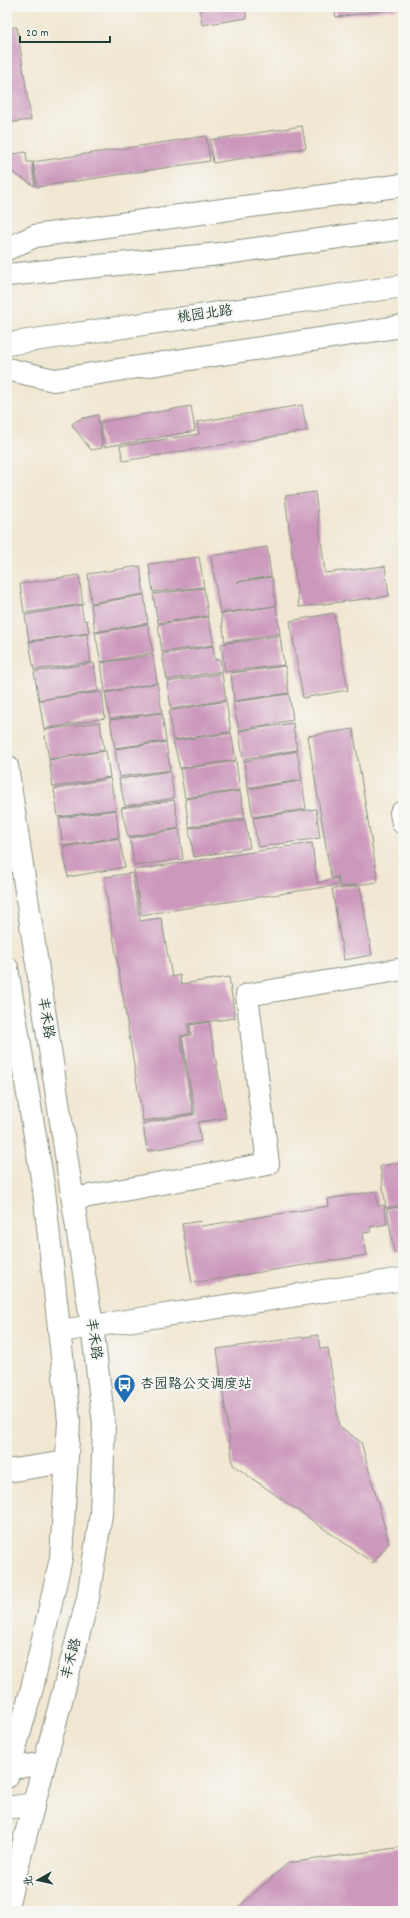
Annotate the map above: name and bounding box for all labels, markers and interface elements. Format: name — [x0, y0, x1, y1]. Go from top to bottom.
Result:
scale bar — [20, 18, 110, 44]
text: 20 m — [26, 25, 49, 42]
street label: 桃园北路 — [176, 301, 234, 329]
street label: 丰禾路 — [32, 996, 58, 1040]
street label: 丰禾路 — [80, 1317, 106, 1361]
bus stop icon: 杏园路公交调度站 — [112, 1372, 138, 1405]
place label: 杏园路公交调度站 — [140, 1375, 252, 1395]
street label: 丰禾路 — [57, 1636, 87, 1682]
north arrow — [18, 1860, 58, 1900]
text: 北 — [21, 1875, 39, 1888]

